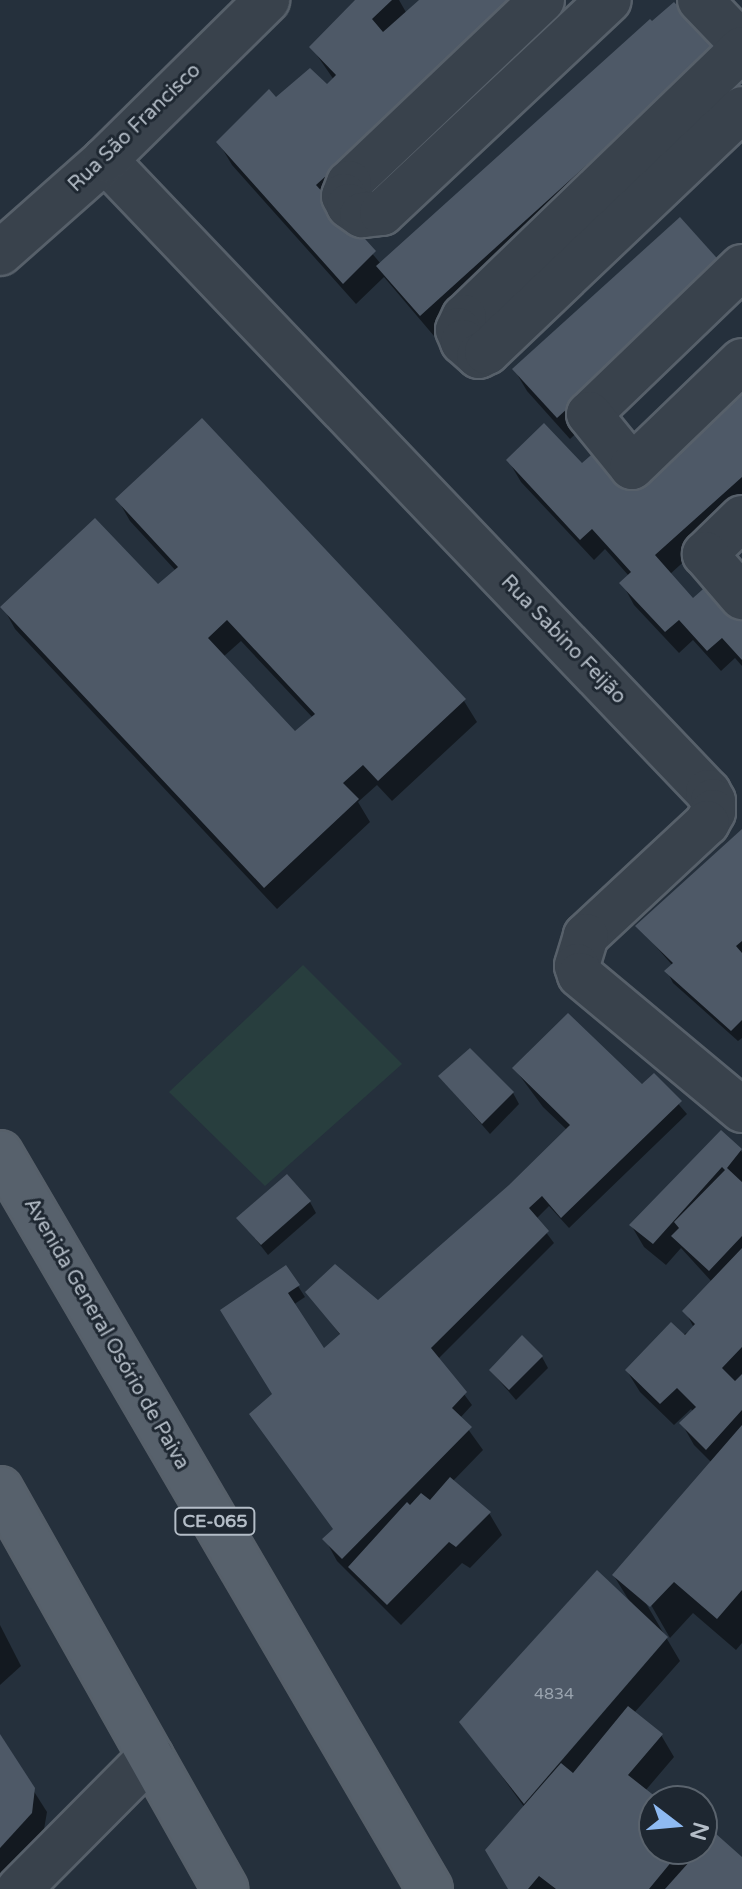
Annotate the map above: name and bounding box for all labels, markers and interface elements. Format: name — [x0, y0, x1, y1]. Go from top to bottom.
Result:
street label: Rua São Francisco — [64, 59, 206, 197]
street label: Rua Sabino Feijão — [495, 571, 631, 709]
street label: Avenida General Osório de Paiva — [18, 1194, 194, 1474]
road number: CE-065 — [173, 1507, 257, 1535]
house number: 4834 — [534, 1684, 574, 1704]
north arrow — [638, 1785, 718, 1865]
text: N — [684, 1819, 714, 1843]

